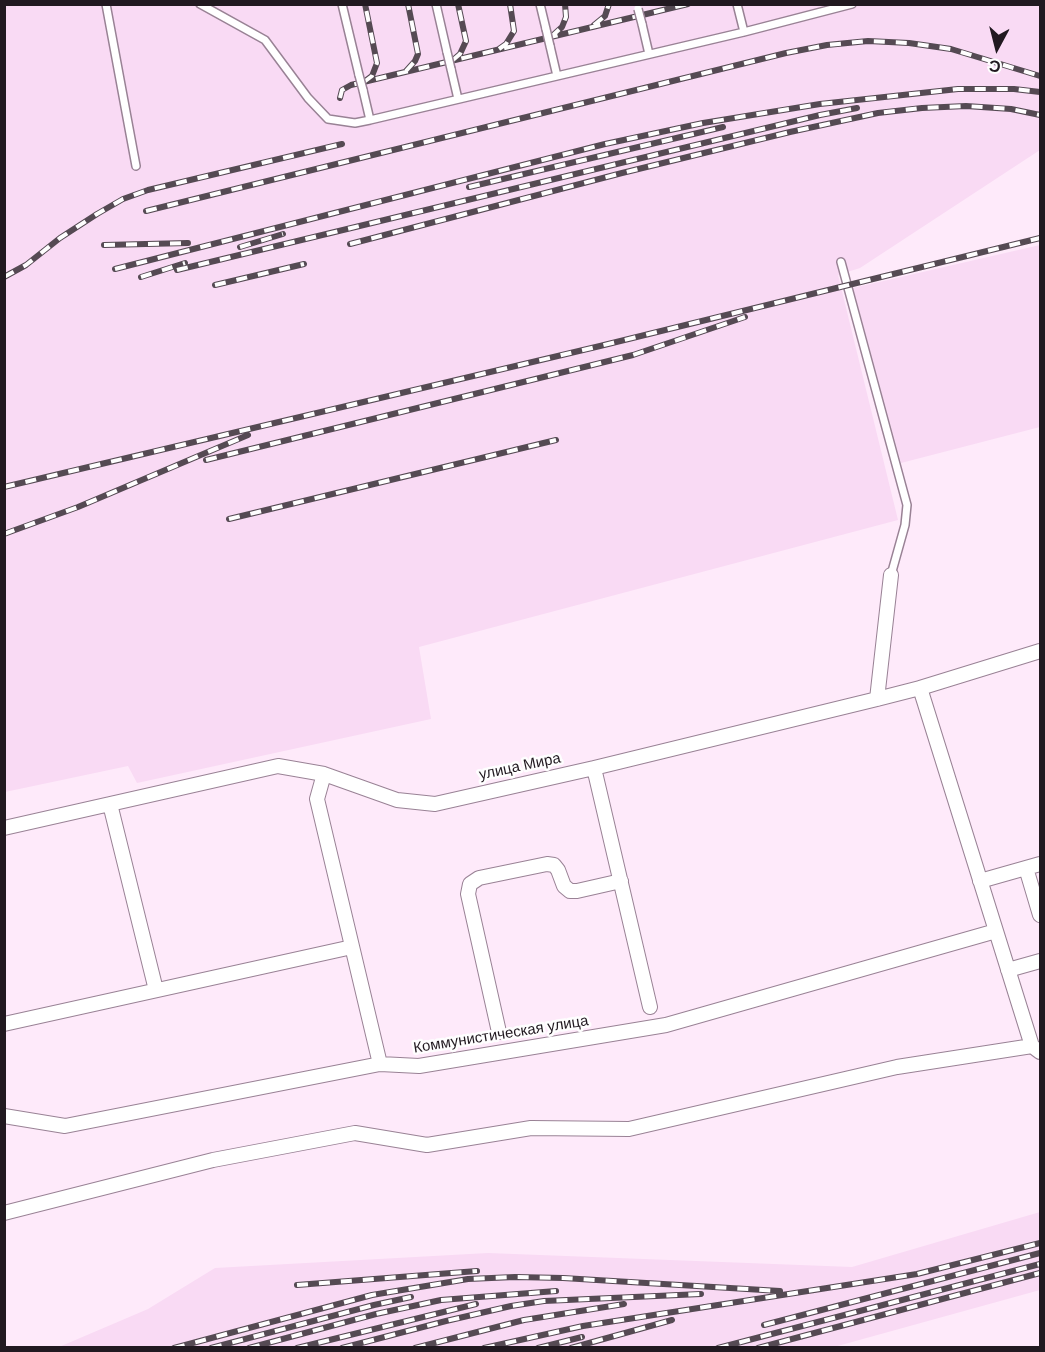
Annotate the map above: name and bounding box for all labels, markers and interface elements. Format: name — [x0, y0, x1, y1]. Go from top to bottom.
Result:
north arrow — [967, 18, 1027, 78]
text: С — [988, 55, 1002, 77]
street label: улица Мира — [478, 750, 562, 784]
street label: Коммунистическая улица — [412, 1012, 590, 1058]

